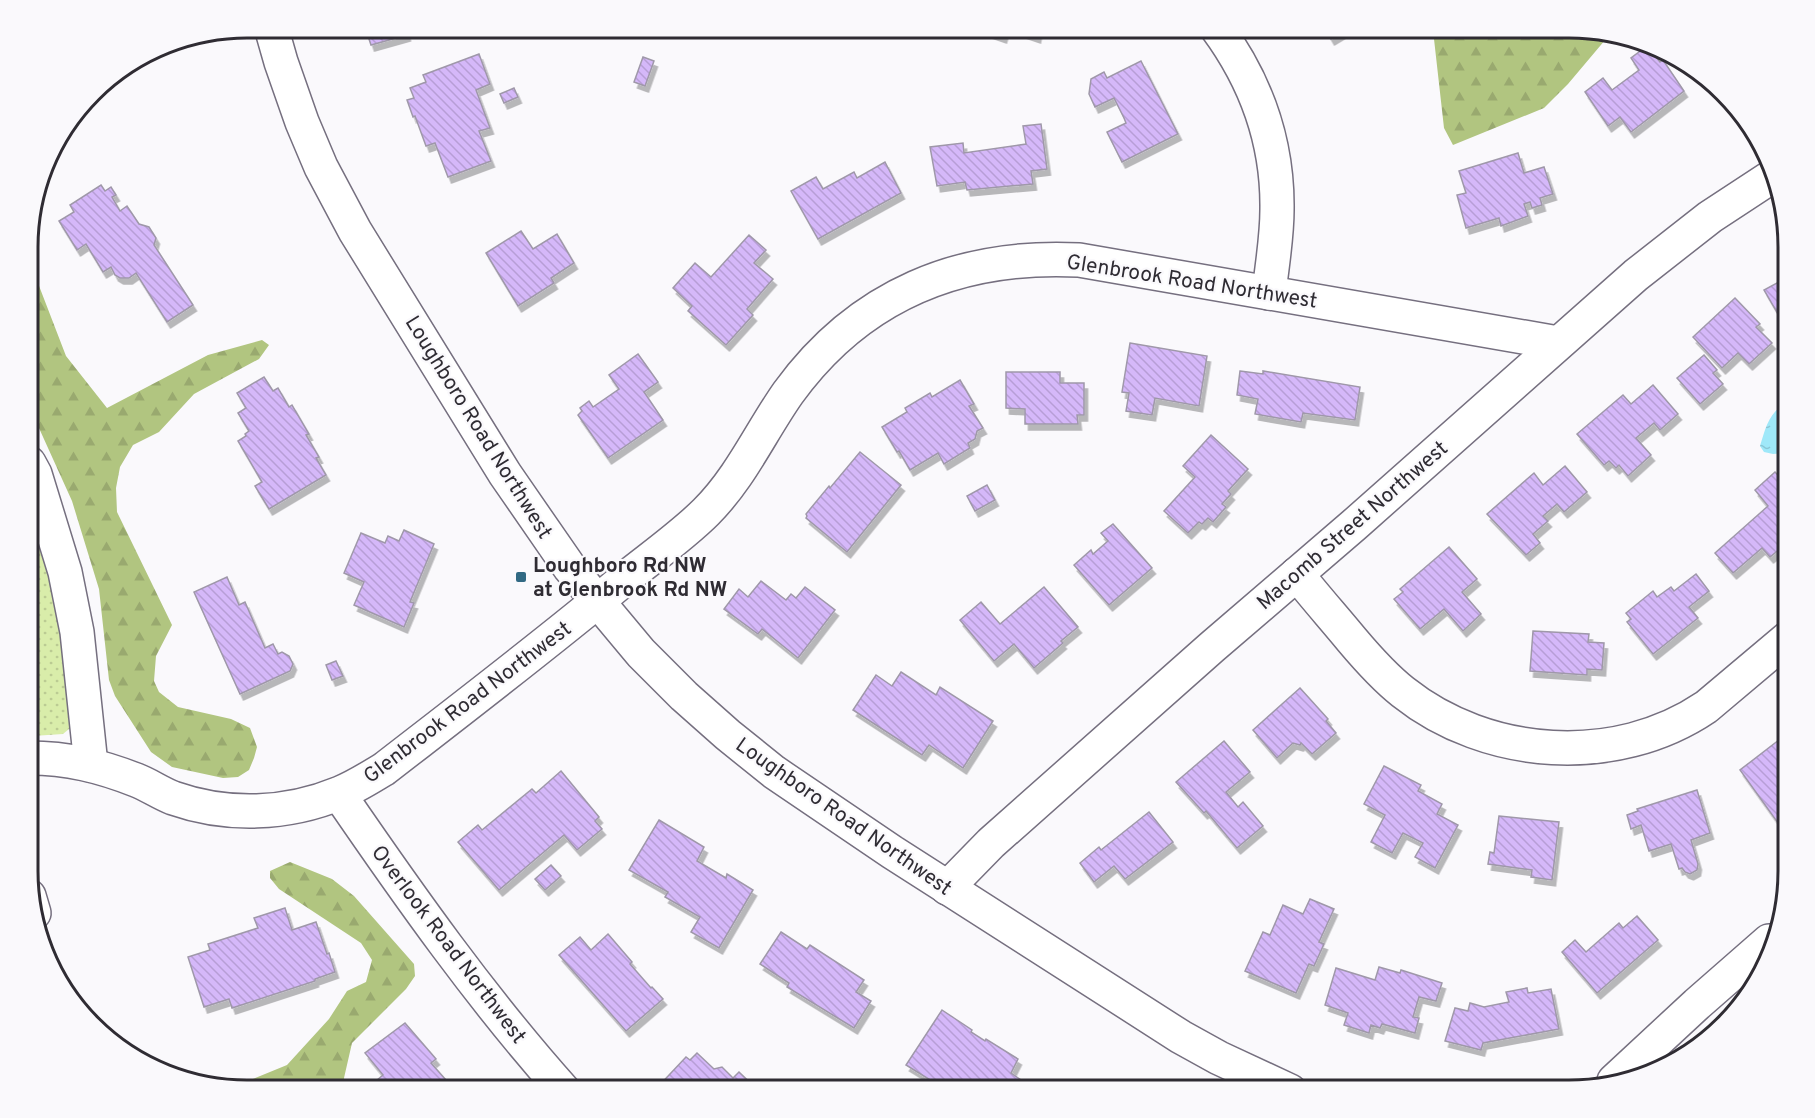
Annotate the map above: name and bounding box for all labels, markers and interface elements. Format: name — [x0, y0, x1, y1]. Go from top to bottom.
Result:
street label: Glenbrook Road Northwest — [1064, 249, 1319, 316]
street label: Loughboro Road Northwest — [398, 311, 558, 544]
street label: Macomb Street Northwest — [1252, 436, 1454, 617]
place label: Loughboro Rd NW at Glenbrook Rd NW — [533, 553, 727, 604]
marker: Loughboro Rd NW at Glenbrook Rd NW — [514, 570, 528, 584]
street label: Glenbrook Road Northwest — [358, 616, 577, 790]
street label: Loughboro Road Northwest — [730, 732, 957, 902]
street label: Overlook Road Northwest — [364, 840, 531, 1050]

